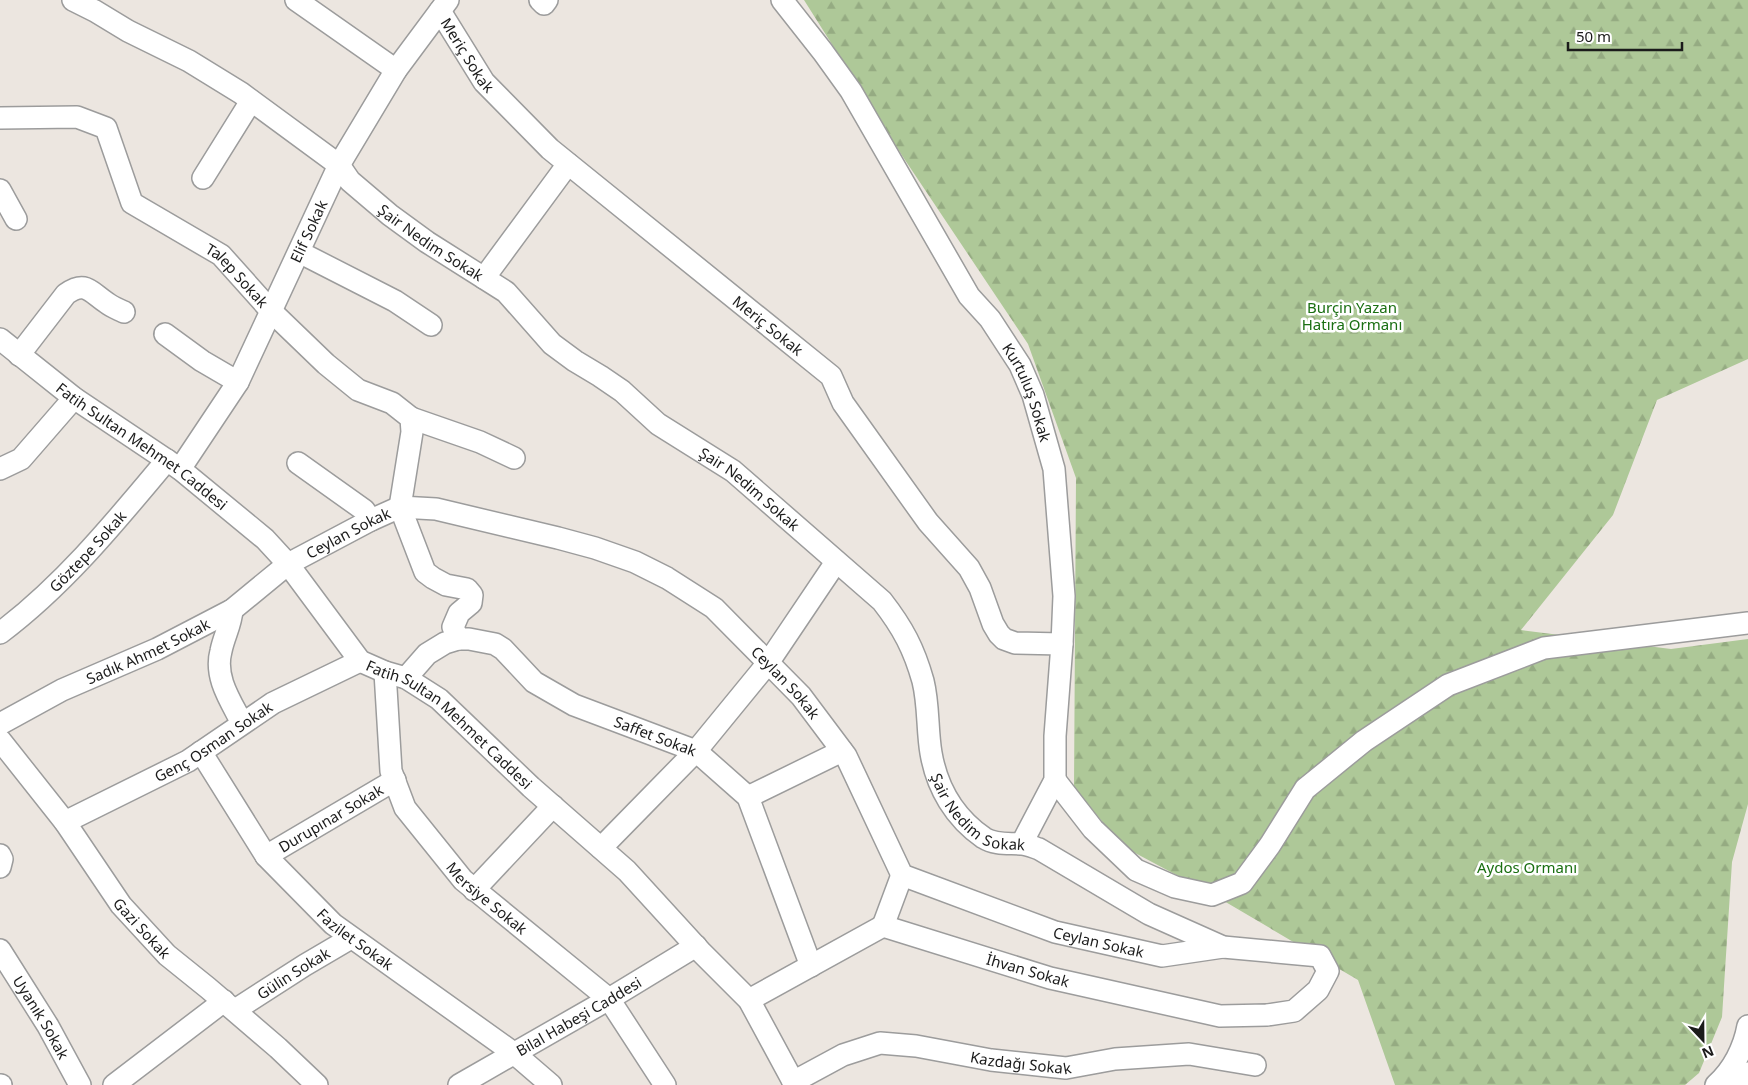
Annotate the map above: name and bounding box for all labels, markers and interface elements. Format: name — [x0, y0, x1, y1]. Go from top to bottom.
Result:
street label: Meriç Sokak — [436, 14, 499, 97]
scale bar — [1568, 20, 1682, 52]
text: 50 m — [1576, 26, 1611, 46]
street label: Elif Sokak — [285, 197, 331, 266]
street label: Şair Nedim Sokak — [374, 199, 487, 285]
street label: Talep Sokak — [202, 238, 273, 312]
street label: Meriç Sokak — [729, 291, 808, 360]
park label: Burçin Yazan Hatıra Ormanı — [1302, 297, 1402, 334]
street label: Kurtuluş Sokak — [998, 339, 1056, 444]
street label: Fatih Sultan Mehmet Caddesi — [52, 378, 232, 514]
street label: Şair Nedim Sokak — [696, 442, 804, 535]
street label: Ceylan Sokak — [302, 503, 393, 563]
street label: Göztepe Sokak — [45, 506, 130, 596]
street label: Sadık Ahmet Sokak — [83, 613, 213, 688]
street label: Ceylan Sokak — [747, 642, 825, 723]
street label: Fatih Sultan Mehmet Caddesi — [363, 655, 537, 793]
street label: Genç Osman Sokak — [151, 697, 276, 786]
street label: Saffet Sokak — [611, 711, 700, 760]
street label: Şair Nedim Sokak — [927, 770, 1026, 854]
street label: Durupınar Sokak — [275, 779, 387, 857]
park label: Aydos Ormanı — [1477, 857, 1577, 877]
street label: Mersiye Sokak — [442, 858, 532, 939]
street label: Gazi Sokak — [109, 894, 175, 963]
street label: Fazilet Sokak — [313, 904, 398, 974]
street label: Ceylan Sokak — [1051, 922, 1146, 962]
street label: Gülin Sokak — [253, 943, 334, 1004]
street label: İhvan Sokak — [984, 949, 1072, 991]
street label: Uyanık Sokak — [9, 972, 74, 1062]
street label: Bilal Habeşi Caddesi — [512, 972, 645, 1060]
north arrow — [1678, 1015, 1728, 1065]
text: N — [1699, 1042, 1717, 1063]
street label: Kazdağı Sokak — [969, 1046, 1073, 1078]

